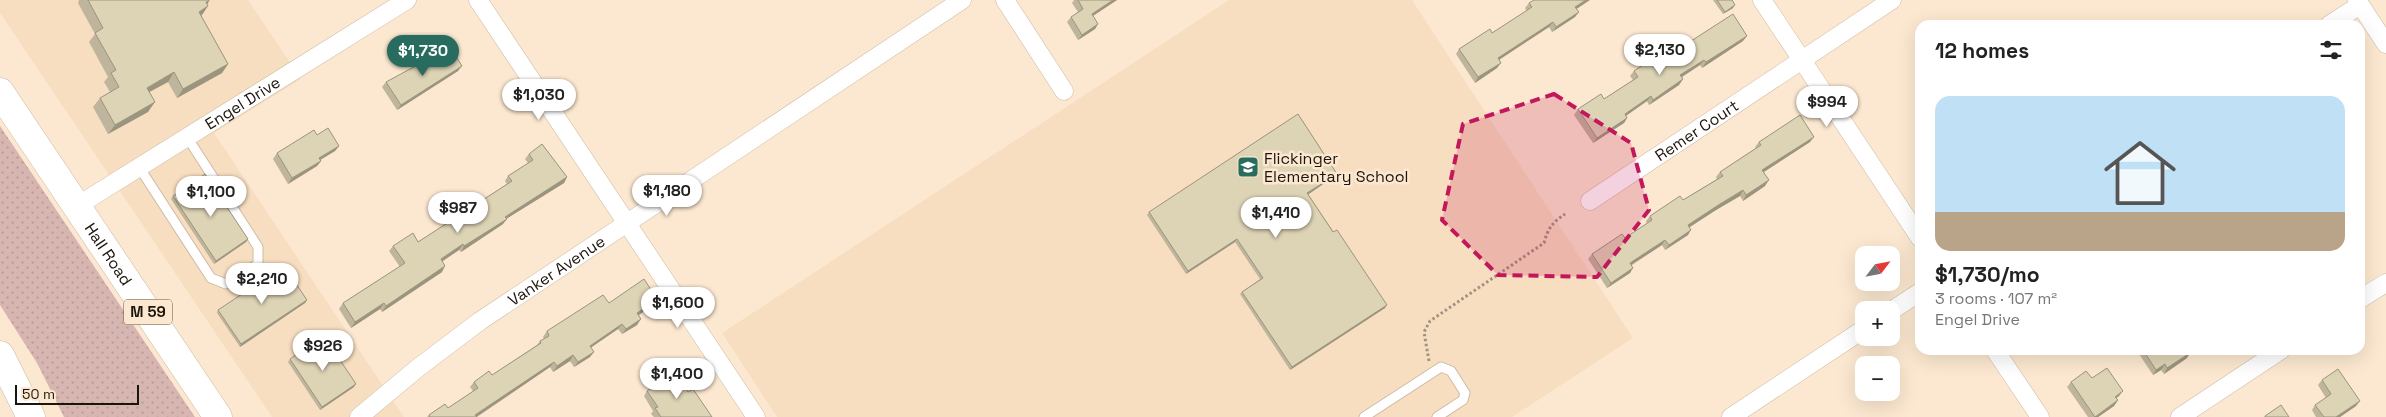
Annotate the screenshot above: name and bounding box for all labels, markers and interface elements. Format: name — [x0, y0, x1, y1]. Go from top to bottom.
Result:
pin: $1,730 — [382, 34, 464, 77]
pin: $2,130 — [1619, 34, 1701, 76]
icon: filters — [2317, 36, 2345, 64]
text: 12 homes — [1935, 37, 2029, 64]
text: $2,130 — [1635, 39, 1685, 60]
text: $1,730 — [398, 40, 448, 61]
street label: Engel Drive — [201, 72, 284, 135]
pin: $1,030 — [498, 78, 580, 121]
text: $1,030 — [513, 84, 565, 105]
pin: $994 — [1797, 86, 1857, 128]
text: $994 — [1807, 91, 1847, 112]
street label: Remer Court — [1651, 95, 1743, 166]
icon: home — [2095, 128, 2185, 218]
place label: Flickinger Elementary School — [1264, 148, 1409, 187]
school or university icon: Flickinger Elementary School — [1236, 155, 1260, 179]
pin: $1,180 — [626, 174, 708, 217]
pin: $1,100 — [170, 176, 252, 218]
text: $1,180 — [643, 180, 691, 201]
text: $1,100 — [187, 181, 235, 202]
pin: $987 — [428, 192, 488, 234]
pin: $1,410 — [1235, 196, 1317, 239]
text: $987 — [439, 197, 477, 218]
text: $1,410 — [1252, 202, 1300, 223]
street label: Hall Road — [80, 219, 137, 290]
street label: Vanker Avenue — [504, 231, 609, 311]
north arrow — [1855, 246, 1900, 291]
map controls — [1855, 246, 1900, 401]
text: $1,730/mo — [1935, 261, 2040, 288]
pin: $2,210 — [221, 262, 303, 305]
text: $2,210 — [236, 268, 288, 289]
pin: $1,600 — [637, 286, 719, 329]
text: 3 rooms · 107 m² — [1935, 288, 2057, 309]
text: $1,600 — [652, 292, 704, 313]
road number: M 59 — [124, 300, 172, 324]
button: + — [1855, 301, 1900, 346]
text: Engel Drive — [1935, 309, 2020, 330]
pin: $926 — [293, 330, 353, 372]
text: $926 — [304, 335, 342, 356]
button: − — [1855, 356, 1900, 401]
pin: $1,400 — [636, 358, 718, 400]
text: $1,400 — [651, 363, 703, 384]
scale bar — [15, 382, 139, 405]
text: 50 m — [22, 385, 55, 403]

